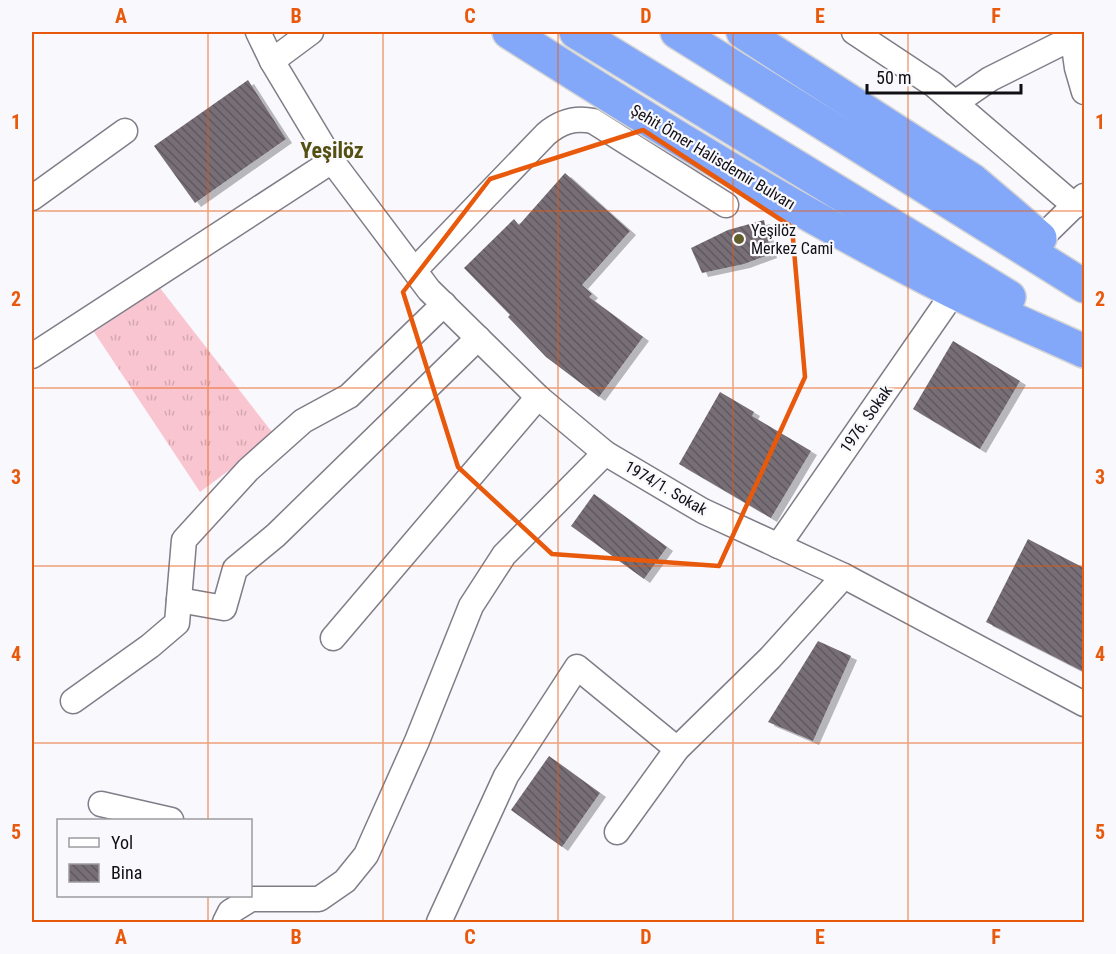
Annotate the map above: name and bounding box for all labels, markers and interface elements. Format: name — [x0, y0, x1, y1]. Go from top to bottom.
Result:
text: A — [115, 4, 127, 28]
text: B — [290, 4, 302, 28]
text: C — [464, 4, 476, 28]
text: D — [640, 4, 652, 28]
text: E — [815, 4, 825, 28]
text: F — [991, 4, 1001, 28]
scale bar — [867, 57, 1022, 95]
text: 50 m — [876, 67, 911, 88]
street label: Şehit Ömer Halisdemir Bulvarı — [627, 100, 799, 214]
text: 1 — [11, 110, 21, 134]
text: 1 — [1095, 110, 1105, 134]
district label: Yeşilöz — [300, 138, 364, 163]
place label: Yeşilöz Merkez Cami — [751, 221, 833, 258]
marker: Yeşilöz Merkez Cami — [732, 232, 746, 246]
text: 2 — [11, 287, 21, 311]
text: 2 — [1095, 287, 1105, 311]
street label: 1976. Sokak — [836, 381, 897, 456]
street label: 1974/1. Sokak — [622, 457, 711, 520]
text: 3 — [11, 465, 21, 489]
text: 3 — [1095, 465, 1105, 489]
text: 4 — [11, 642, 21, 666]
text: 4 — [1095, 642, 1105, 666]
legend — [57, 819, 252, 897]
text: 5 — [11, 820, 21, 844]
text: 5 — [1095, 820, 1105, 844]
text: Yol — [111, 832, 133, 853]
text: Bina — [111, 862, 142, 883]
text: A — [115, 925, 127, 949]
text: B — [290, 925, 302, 949]
text: C — [464, 925, 476, 949]
text: D — [640, 925, 652, 949]
text: E — [815, 925, 825, 949]
text: F — [991, 925, 1001, 949]

